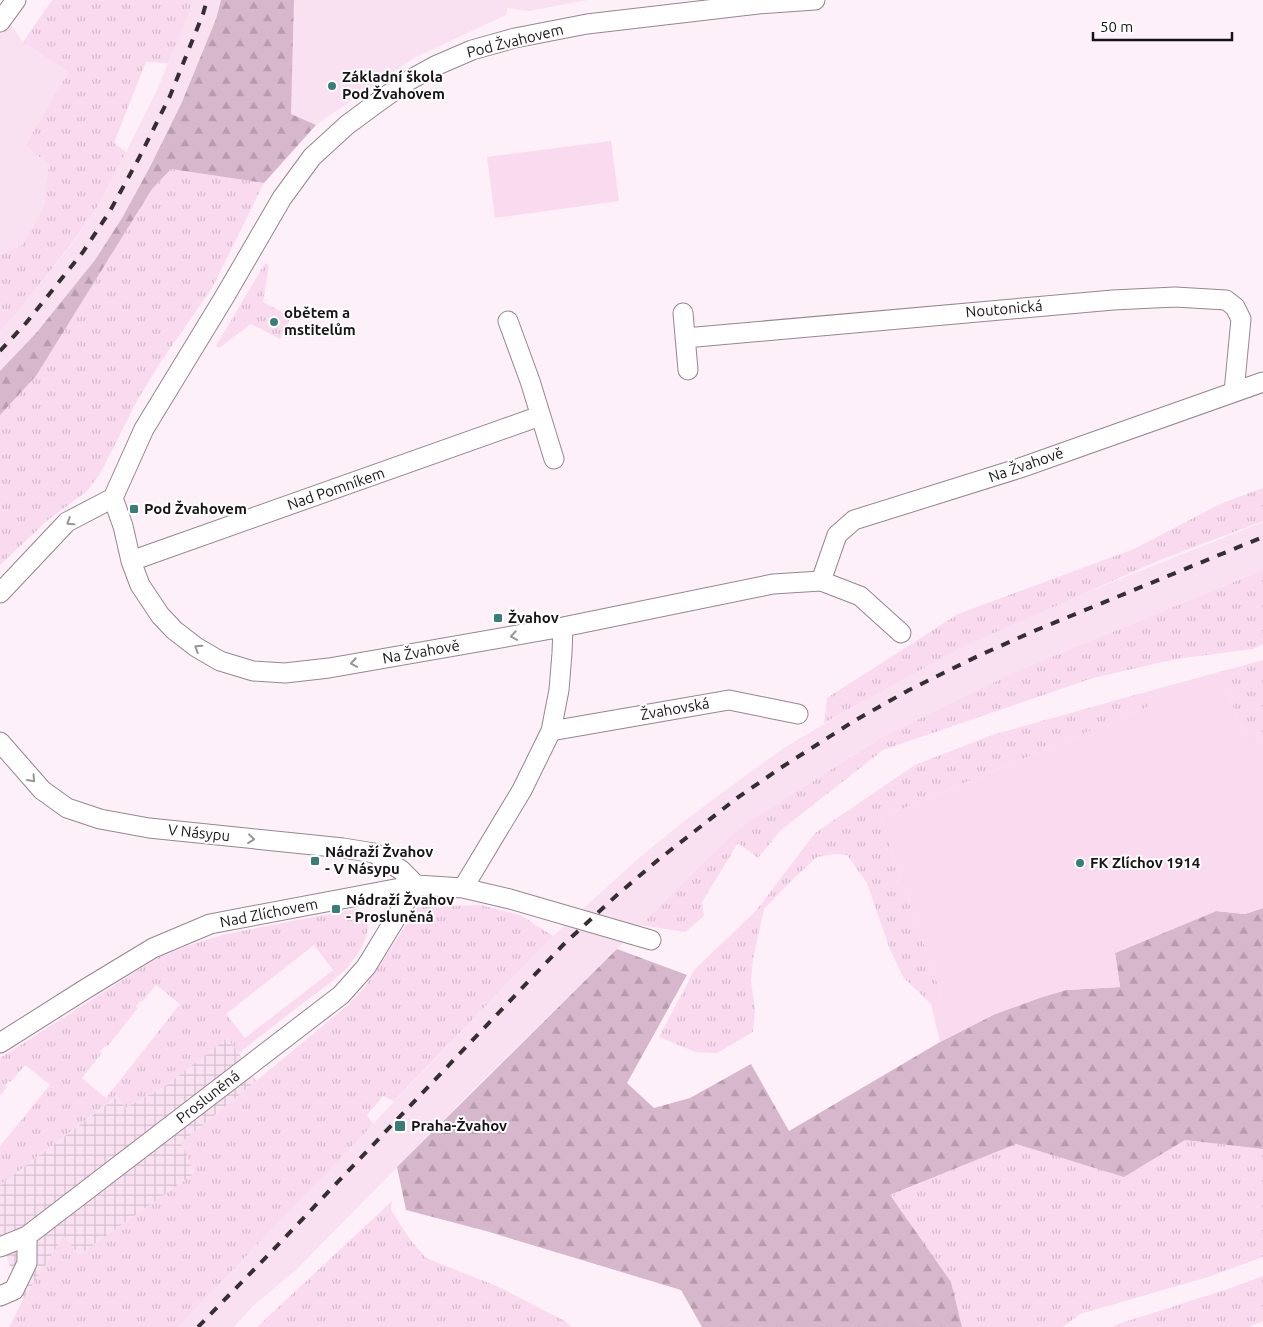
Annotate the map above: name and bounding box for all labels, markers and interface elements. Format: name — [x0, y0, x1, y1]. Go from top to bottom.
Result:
scale bar — [1093, 10, 1232, 42]
text: 50 m — [1100, 18, 1133, 35]
street label: Pod Žvahovem — [465, 20, 565, 61]
place label: Základní škola Pod Žvahovem — [342, 68, 445, 102]
marker: Základní škola Pod Žvahovem — [326, 80, 338, 92]
street label: Noutonická — [965, 297, 1043, 320]
place label: obětem a mstitelům — [284, 304, 356, 338]
marker: obětem a mstitelům — [268, 316, 280, 328]
street label: Na Žvahově — [986, 444, 1066, 485]
street label: Nad Pomníkem — [285, 464, 387, 513]
place label: Pod Žvahovem — [144, 500, 247, 517]
marker: Pod Žvahovem — [128, 503, 140, 515]
one-way arrow — [67, 515, 76, 525]
place label: Žvahov — [508, 609, 559, 626]
marker: Žvahov — [492, 612, 504, 624]
one-way arrow — [510, 630, 519, 640]
street label: Na Žvahově — [381, 636, 461, 667]
one-way arrow — [194, 645, 203, 654]
one-way arrow — [350, 658, 359, 668]
street label: Žvahovská — [639, 694, 711, 723]
one-way arrow — [27, 773, 36, 782]
street label: V Násypu — [167, 821, 231, 844]
one-way arrow — [247, 833, 255, 844]
place label: Nádraží Žvahov - V Násypu — [325, 843, 433, 877]
place label: FK Zlíchov 1914 — [1090, 854, 1200, 871]
marker: Nádraží Žvahov - V Násypu — [309, 855, 321, 867]
marker: FK Zlíchov 1914 — [1074, 857, 1086, 869]
place label: Nádraží Žvahov - Prosluněná — [346, 891, 454, 925]
street label: Nad Zlíchovem — [218, 895, 319, 930]
marker: Nádraží Žvahov - Prosluněná — [330, 903, 342, 915]
street label: Prosluněná — [173, 1067, 243, 1127]
place label: Praha-Žvahov — [411, 1117, 507, 1134]
marker: Praha-Žvahov — [393, 1119, 407, 1133]

